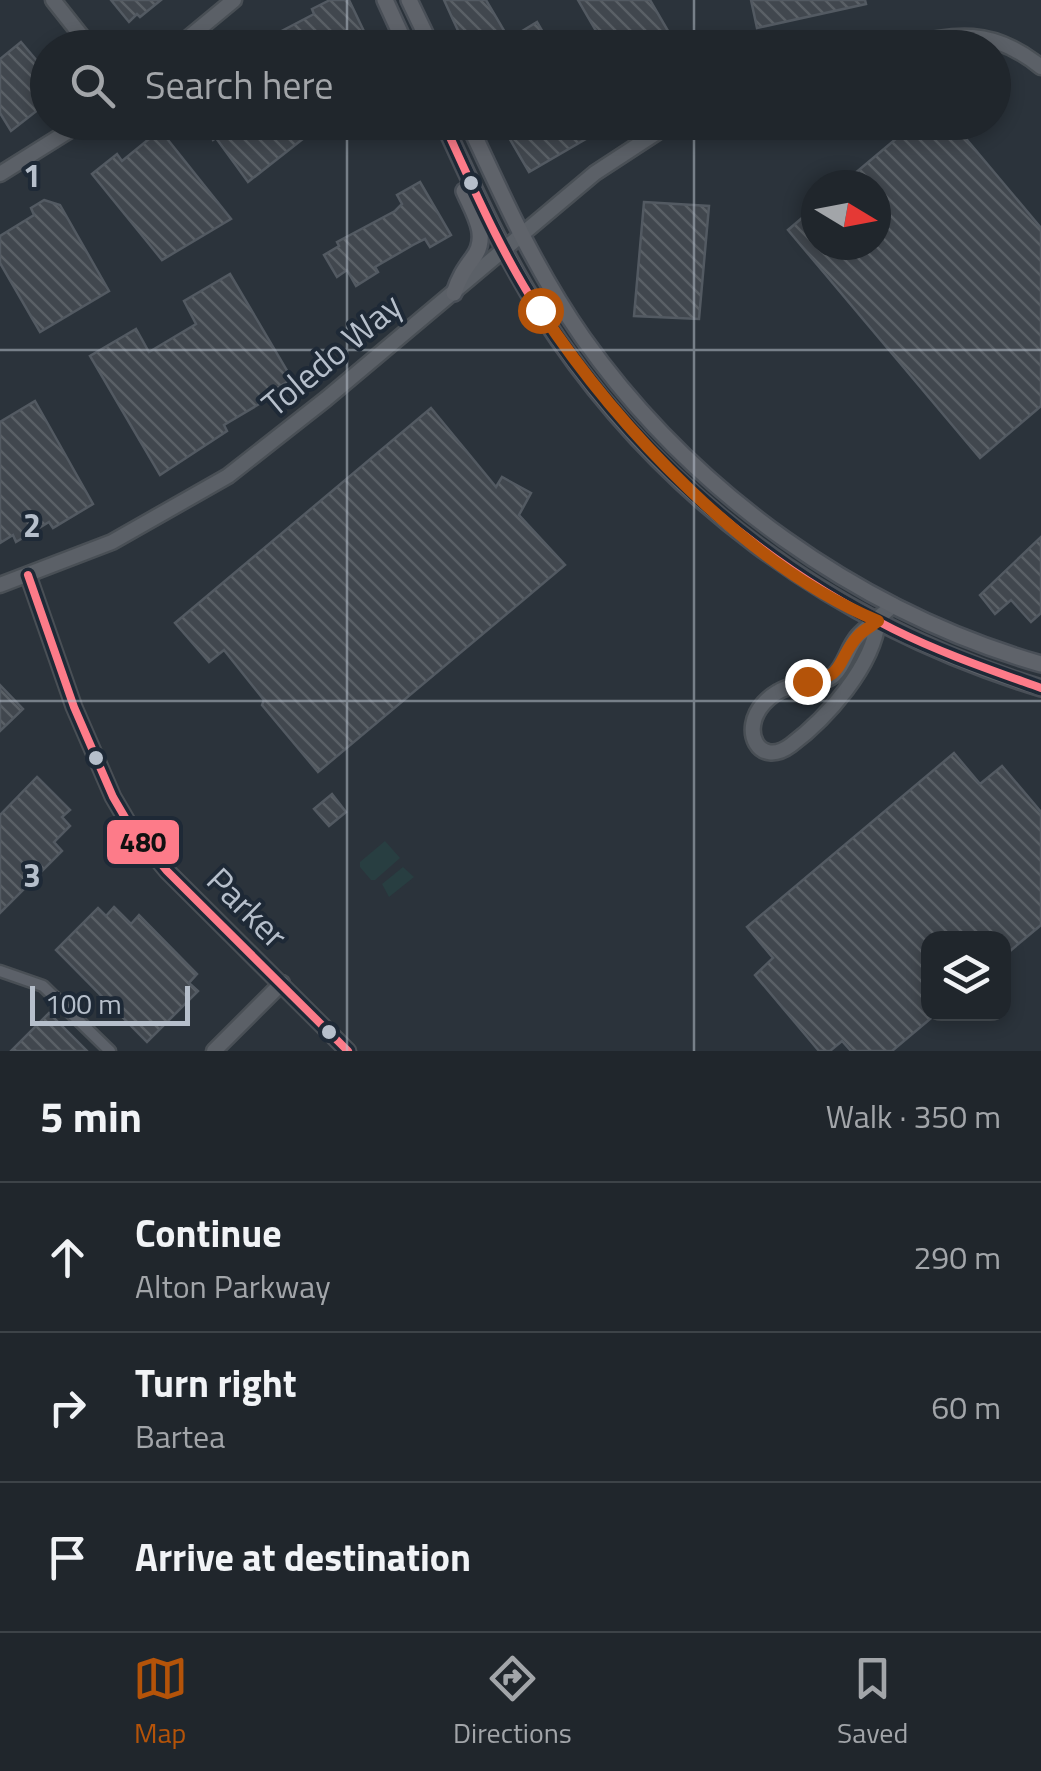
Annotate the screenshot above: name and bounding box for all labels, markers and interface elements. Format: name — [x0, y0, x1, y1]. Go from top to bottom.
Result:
search box — [30, 30, 1011, 140]
text: Search here — [145, 56, 333, 114]
icon: search — [65, 58, 120, 113]
text: 1 — [23, 151, 41, 199]
north arrow — [801, 170, 891, 260]
unlabelled marker — [461, 173, 481, 193]
street label: Toledo Way — [249, 279, 413, 429]
route start — [518, 288, 564, 334]
text: 2 — [23, 501, 41, 549]
route end — [785, 659, 831, 705]
unlabelled marker — [86, 748, 106, 768]
line badge: 480 — [105, 818, 181, 866]
text: 480 — [119, 820, 167, 863]
text: 3 — [23, 851, 41, 899]
street label: Parker — [195, 854, 301, 960]
map controls — [921, 931, 1011, 1021]
button: layers — [921, 931, 1011, 1021]
scale bar — [30, 981, 190, 1026]
text: 100 m — [45, 982, 122, 1025]
unlabelled marker — [319, 1022, 339, 1042]
text: 5 min — [40, 1084, 142, 1148]
text: Walk · 350 m — [826, 1092, 1001, 1140]
text: Continue — [135, 1204, 282, 1262]
icon: ahead — [40, 1230, 95, 1285]
text: 290 m — [913, 1233, 1001, 1281]
text: Alton Parkway — [135, 1262, 331, 1310]
text: Turn right — [135, 1354, 297, 1412]
icon: right — [40, 1380, 95, 1435]
text: 60 m — [931, 1383, 1001, 1431]
text: Bartea — [135, 1412, 225, 1460]
text: Arrive at destination — [135, 1528, 471, 1586]
icon: arrive — [40, 1530, 95, 1585]
tab: Map — [133, 1651, 188, 1754]
tab: Directions — [453, 1651, 572, 1754]
tab: Saved — [837, 1651, 908, 1754]

